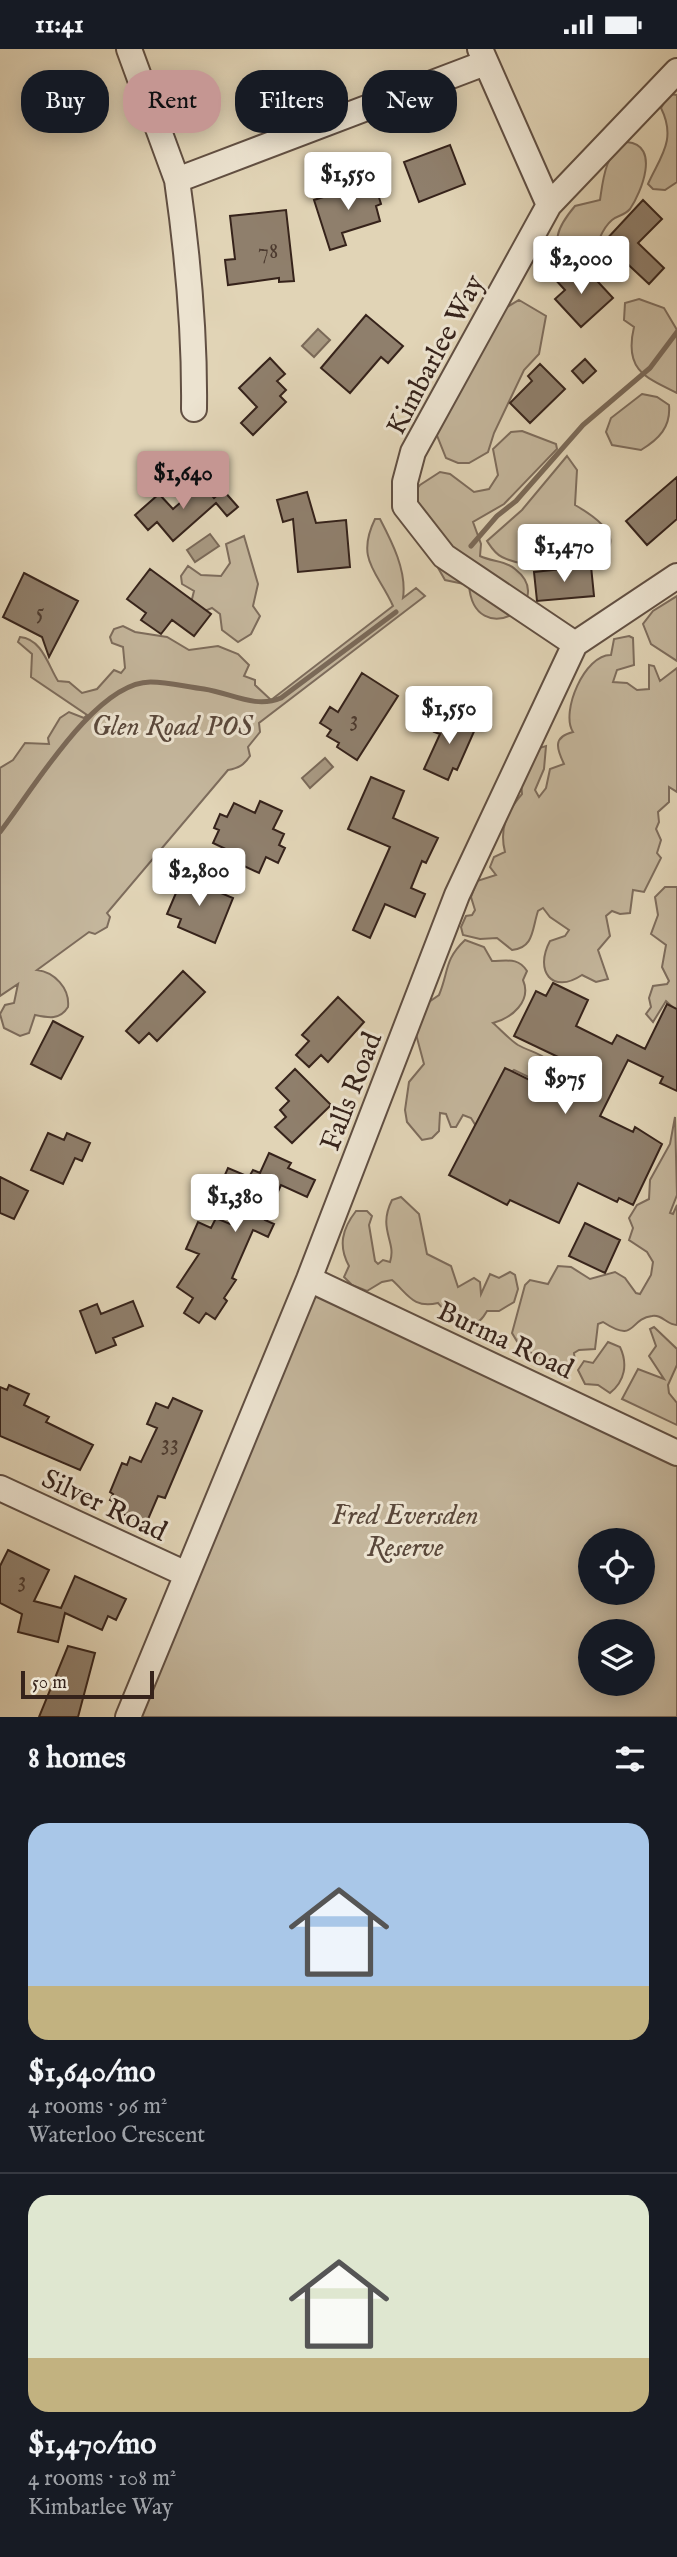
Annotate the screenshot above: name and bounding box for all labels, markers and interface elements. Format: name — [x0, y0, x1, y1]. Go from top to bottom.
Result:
text: 11:41 — [35, 8, 84, 41]
chip: Buy — [21, 70, 109, 133]
chip: Rent — [123, 70, 221, 133]
chip: Filters — [235, 70, 348, 133]
chip: New — [362, 70, 457, 133]
pin: $1,550 — [291, 153, 405, 212]
text: $1,550 — [320, 160, 376, 189]
house number: 78 — [258, 236, 278, 267]
pin: $2,000 — [524, 237, 638, 296]
text: $2,000 — [549, 244, 613, 273]
street label: Kimbarlee Way — [379, 269, 493, 441]
pin: $1,640 — [126, 451, 240, 511]
text: $1,640 — [153, 459, 213, 488]
pin: $1,470 — [507, 525, 621, 584]
text: $1,470 — [534, 532, 594, 561]
house number: 5 — [36, 597, 45, 628]
pin: $1,550 — [392, 687, 506, 746]
text: $1,550 — [421, 694, 477, 723]
house number: 3 — [350, 704, 358, 735]
park label: Glen Road POS — [91, 710, 254, 745]
pin: $2,800 — [142, 849, 256, 908]
text: $2,800 — [168, 856, 230, 885]
street label: Falls Road — [314, 1028, 391, 1156]
pin: $975 — [524, 1056, 606, 1116]
text: $975 — [544, 1064, 586, 1093]
pin: $1,380 — [178, 1175, 292, 1234]
text: $1,380 — [207, 1182, 263, 1211]
street label: Burma Road — [431, 1294, 579, 1388]
house number: 33 — [161, 1428, 179, 1459]
street label: Silver Road — [36, 1462, 172, 1550]
park label: Fred Eversden Reserve — [331, 1499, 479, 1566]
map controls — [578, 1528, 655, 1696]
button: locate — [578, 1528, 655, 1605]
house number: 3 — [18, 1565, 26, 1596]
button: layers — [578, 1619, 655, 1696]
scale bar — [21, 1668, 154, 1700]
text: 50 m — [32, 1671, 67, 1695]
text: 8 homes — [28, 1740, 126, 1778]
icon: filters — [611, 1740, 649, 1778]
icon: home — [276, 1869, 402, 1995]
text: $1,640/mo — [28, 2054, 155, 2092]
text: 4 rooms · 96 m² — [28, 2092, 167, 2121]
text: Waterloo Crescent — [28, 2121, 205, 2150]
icon: home — [276, 2241, 402, 2367]
text: $1,470/mo — [28, 2426, 157, 2464]
text: 4 rooms · 108 m² — [28, 2464, 176, 2493]
text: Kimbarlee Way — [28, 2493, 173, 2522]

